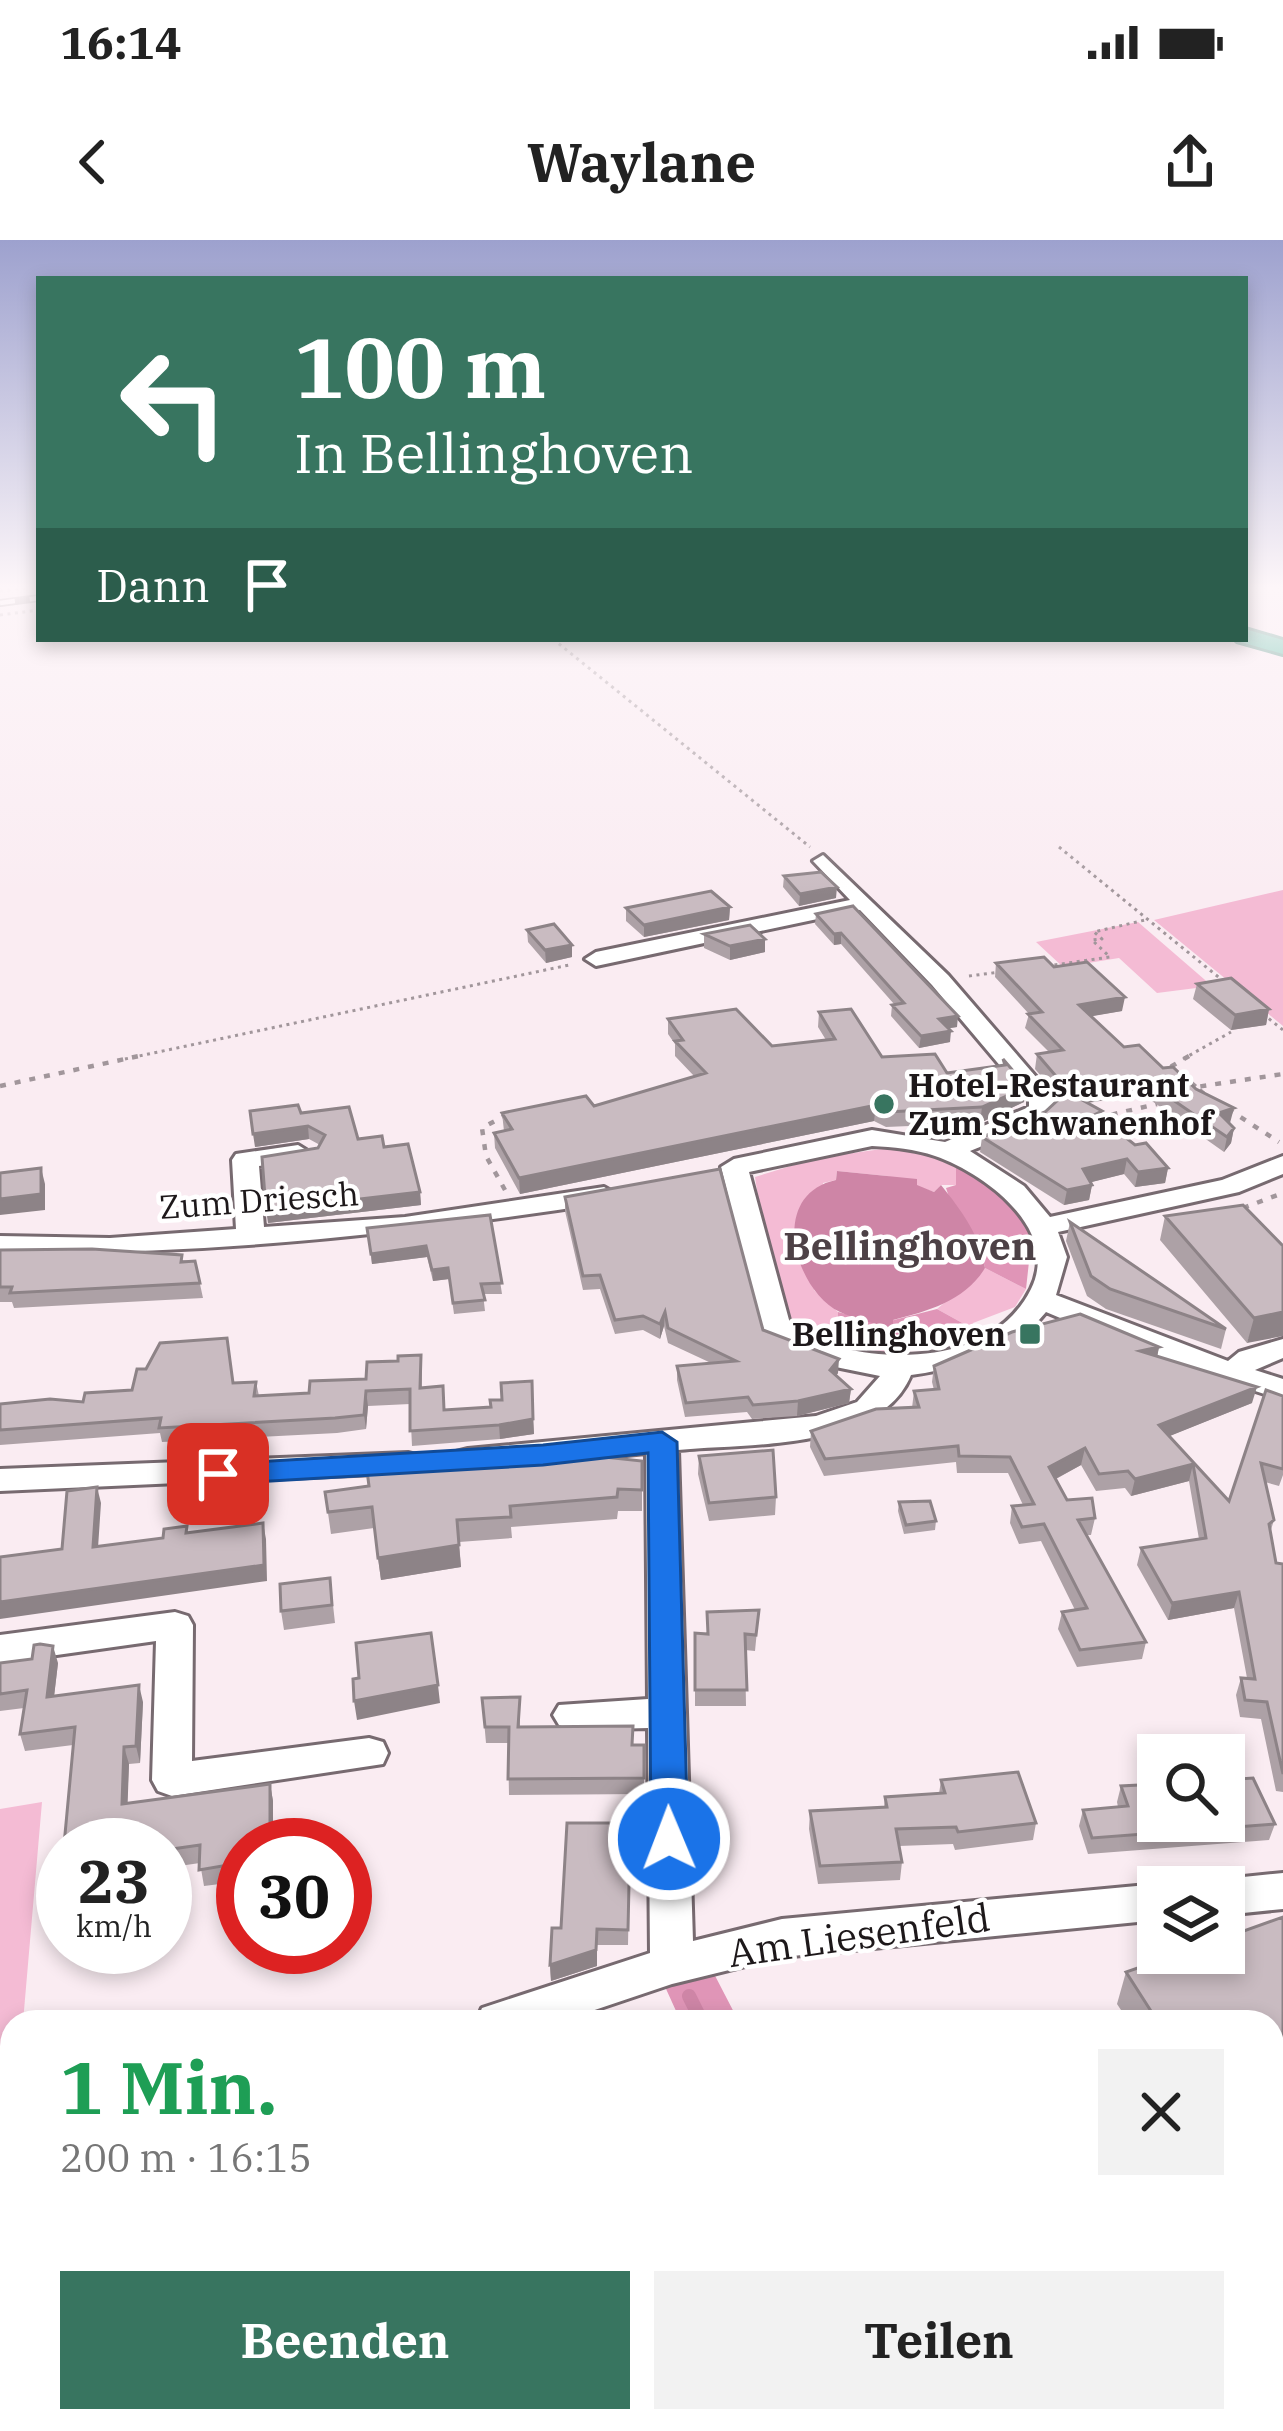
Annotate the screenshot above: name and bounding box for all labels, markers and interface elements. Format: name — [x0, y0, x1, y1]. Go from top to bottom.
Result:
text: 16:14 — [60, 13, 182, 71]
text: Waylane — [527, 127, 756, 197]
icon: back — [60, 129, 126, 195]
icon: share — [1157, 129, 1223, 195]
text: 100 m — [294, 312, 546, 421]
icon: left — [96, 324, 252, 480]
text: In Bellinghoven — [294, 418, 694, 488]
icon: arrive — [234, 552, 300, 618]
text: Dann — [96, 556, 210, 614]
place label: Hotel-Restaurant Zum Schwanenhof — [908, 1063, 1215, 1144]
marker: Hotel-Restaurant Zum Schwanenhof — [871, 1091, 897, 1117]
street label: Zum Driesch — [158, 1171, 360, 1228]
district label: Bellinghoven — [783, 1220, 1037, 1271]
place label: Bellinghoven — [792, 1312, 1006, 1355]
marker: Bellinghoven — [1017, 1321, 1043, 1347]
pin — [167, 1423, 269, 1525]
icon: arrive — [185, 1441, 251, 1507]
map controls — [1137, 1734, 1245, 1974]
button: search — [1137, 1734, 1245, 1842]
position arrow — [606, 1776, 732, 1902]
speed limit sign: 30 — [216, 1818, 372, 1974]
text: 23 — [78, 1841, 150, 1920]
button: layers — [1137, 1866, 1245, 1974]
street label: Am Liesenfeld — [725, 1891, 993, 1978]
text: km/h — [76, 1906, 152, 1945]
text: 1 Min. — [60, 2040, 277, 2134]
button: close — [1098, 2049, 1224, 2175]
text: 200 m · 16:15 — [60, 2132, 312, 2183]
button: Beenden — [60, 2271, 630, 2409]
button: Teilen — [654, 2271, 1224, 2409]

